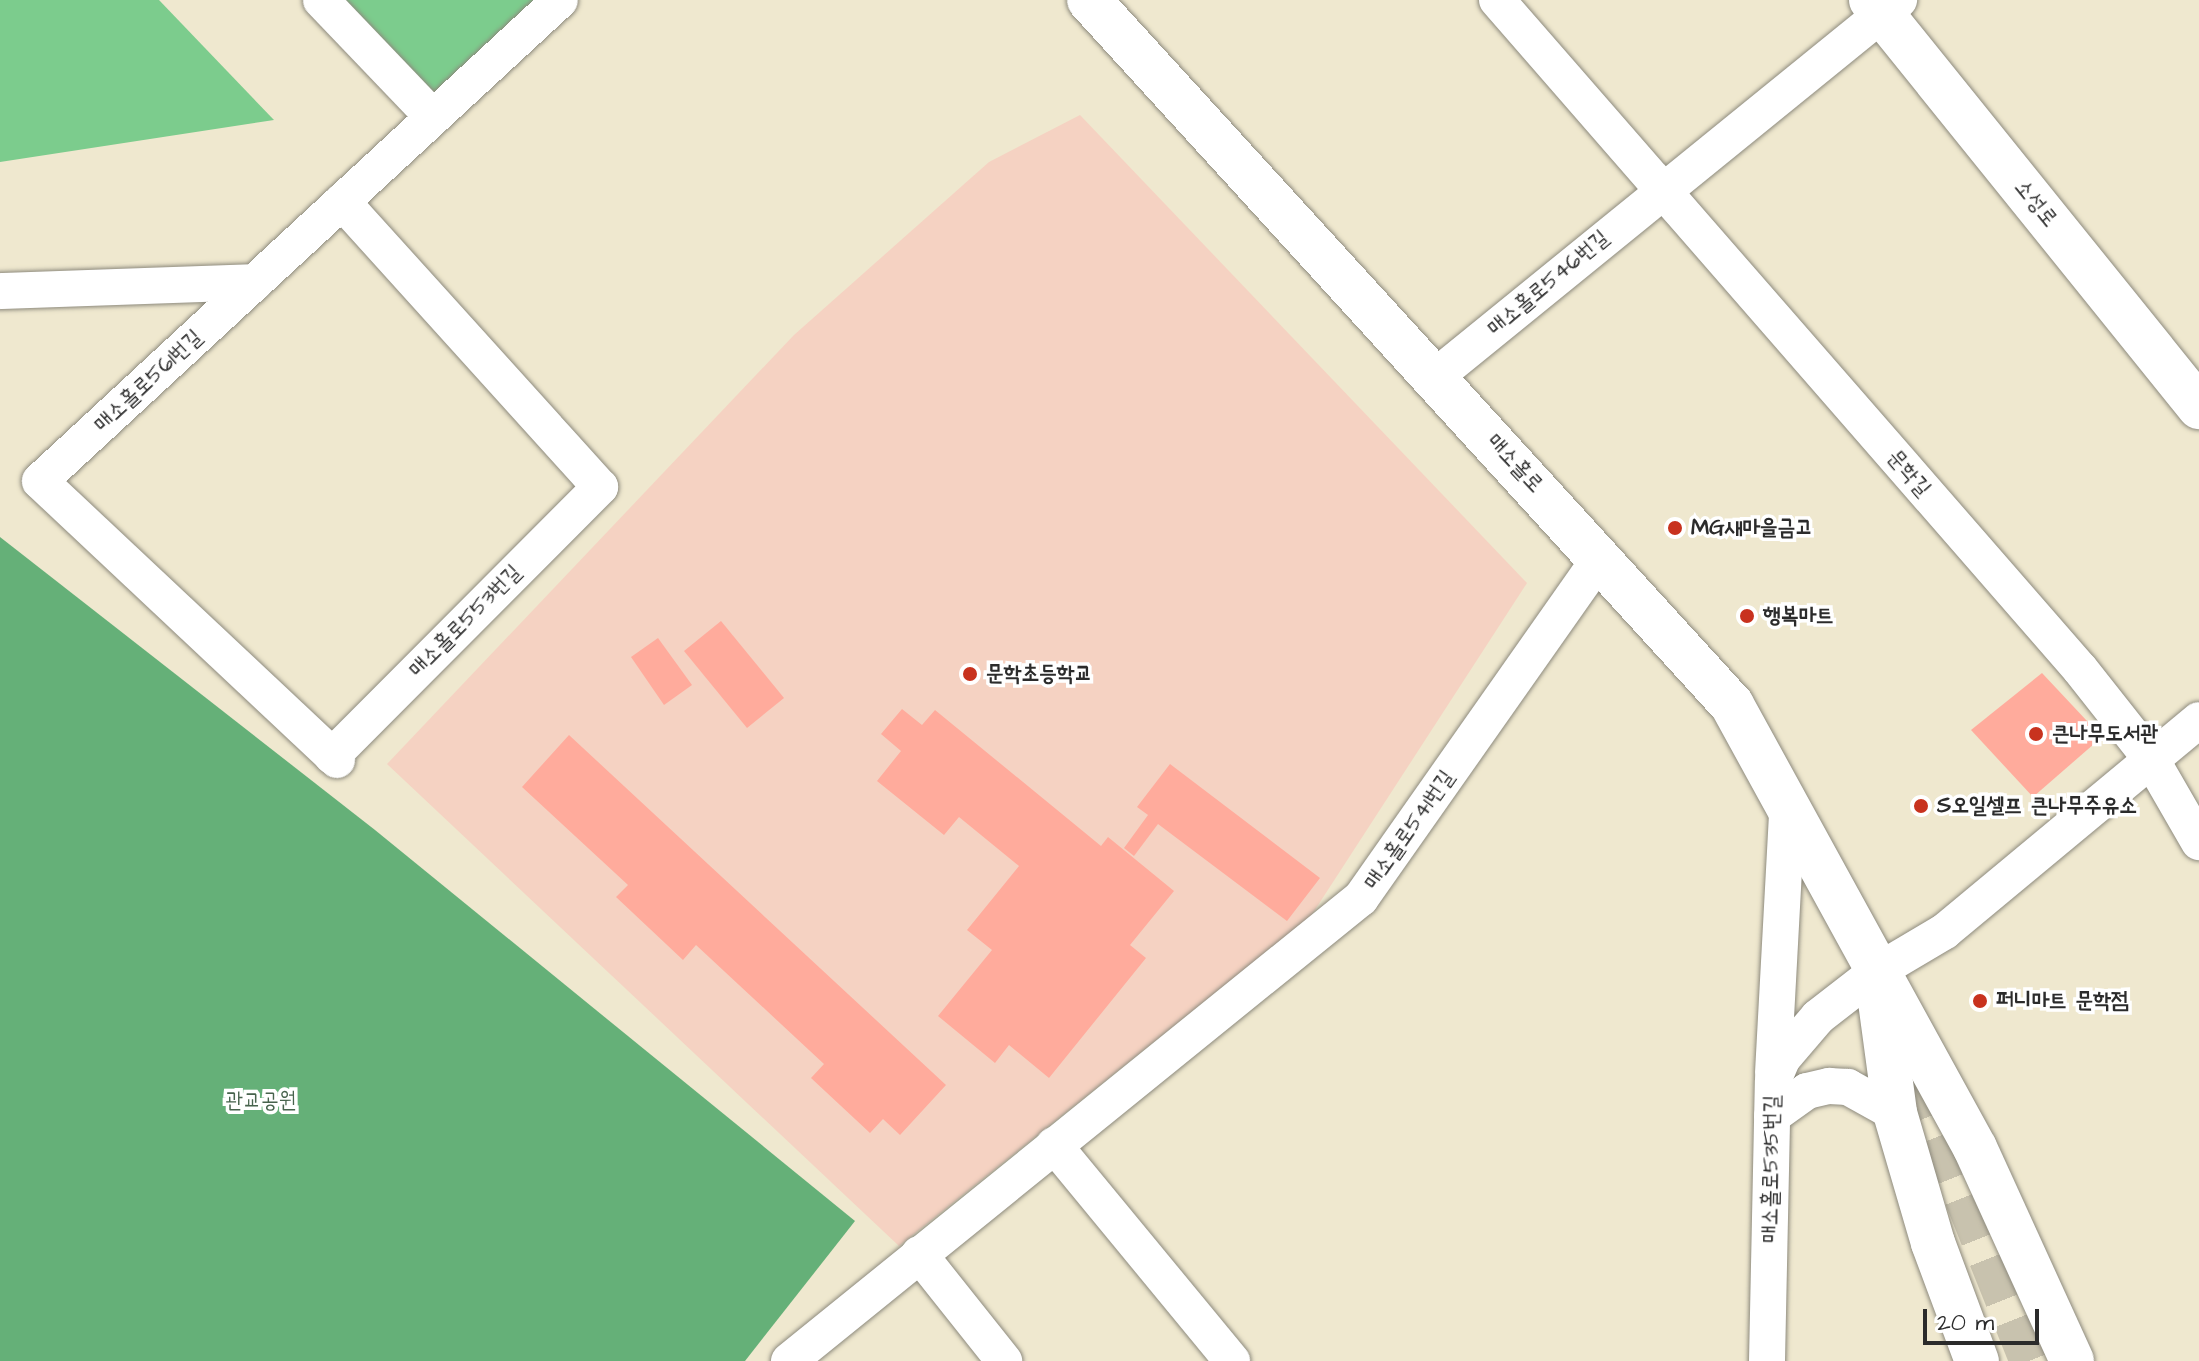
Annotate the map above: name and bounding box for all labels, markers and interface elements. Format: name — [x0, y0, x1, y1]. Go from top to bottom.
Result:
street label: 소성로 — [2009, 174, 2063, 232]
street label: 매소홀로546번길 — [1482, 224, 1614, 342]
street label: 매소홀로561번길 — [88, 324, 208, 438]
street label: 매소홀로 — [1481, 428, 1549, 498]
street label: 문학길 — [1882, 444, 1936, 502]
place label: MG새마을금고 — [1691, 515, 1813, 541]
marker: MG새마을금고 — [1666, 519, 1684, 537]
street label: 매소홀로553번길 — [403, 559, 527, 683]
place label: 행복마트 — [1763, 603, 1834, 629]
marker: 행복마트 — [1738, 607, 1756, 625]
place label: 문학초등학교 — [986, 661, 1092, 687]
marker: 문학초등학교 — [961, 665, 979, 683]
place label: 큰나무도서관 — [2052, 721, 2158, 747]
marker: 큰나무도서관 — [2027, 725, 2045, 743]
street label: 매소홀로541번길 — [1358, 765, 1460, 895]
place label: S오일셀프 큰나무주유소 — [1937, 793, 2137, 819]
marker: S오일셀프 큰나무주유소 — [1912, 797, 1930, 815]
place label: 퍼니마트 문학점 — [1996, 988, 2129, 1014]
marker: 퍼니마트 문학점 — [1971, 992, 1989, 1010]
park label: 관교공원 — [226, 1088, 296, 1114]
street label: 매소홀로535번길 — [1757, 1094, 1785, 1244]
scale bar — [1927, 1293, 2043, 1343]
text: 20 m — [1937, 1306, 1994, 1340]

